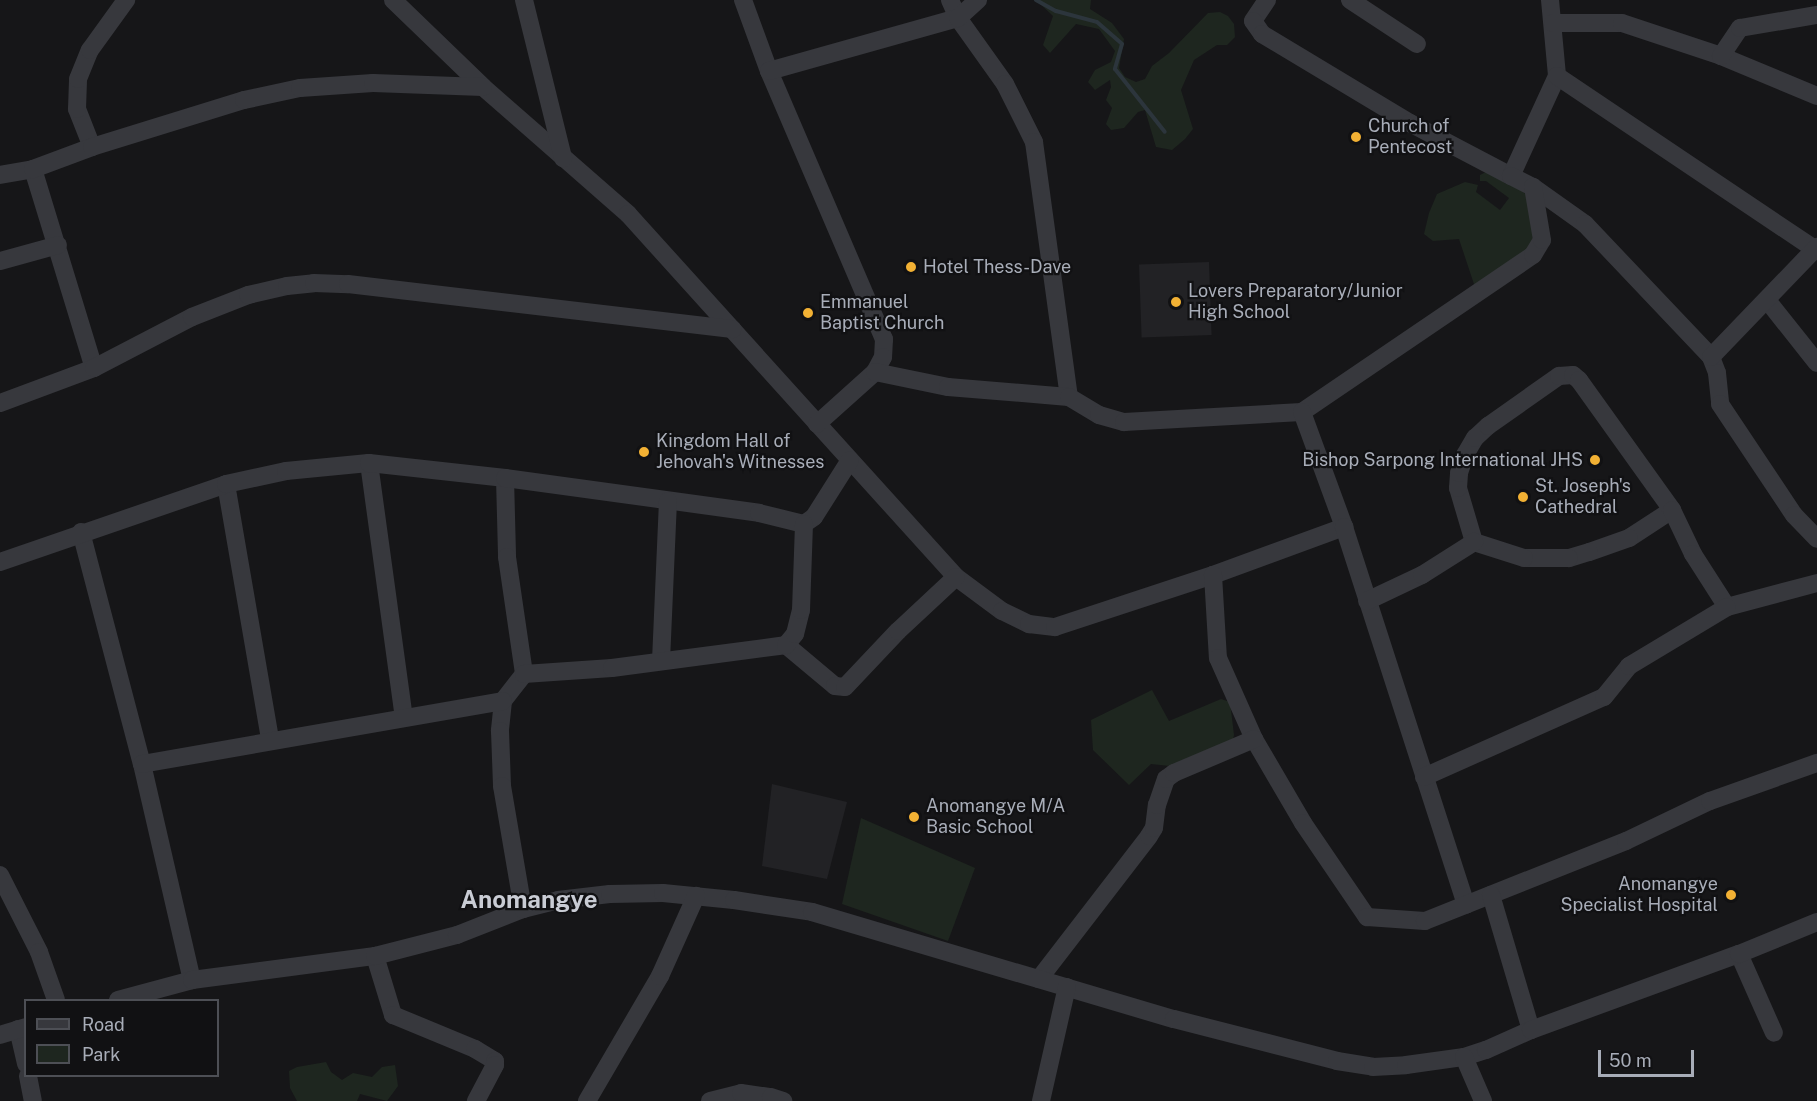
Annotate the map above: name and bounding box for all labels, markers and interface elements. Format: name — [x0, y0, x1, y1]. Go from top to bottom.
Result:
place label: Church of Pentecost — [1368, 116, 1452, 158]
marker: Church of Pentecost — [1349, 130, 1363, 144]
place label: Hotel Thess-Dave — [923, 256, 1071, 278]
marker: Hotel Thess-Dave — [904, 260, 918, 274]
place label: Lovers Preparatory/Junior High School — [1188, 281, 1403, 324]
place label: Emmanuel Baptist Church — [820, 292, 944, 334]
marker: Lovers Preparatory/Junior High School — [1169, 295, 1183, 309]
marker: Emmanuel Baptist Church — [801, 306, 815, 320]
place label: Kingdom Hall of Jehovah's Witnesses — [656, 431, 825, 474]
marker: Kingdom Hall of Jehovah's Witnesses — [637, 445, 651, 459]
place label: Bishop Sarpong International JHS — [1302, 449, 1583, 471]
marker: Bishop Sarpong International JHS — [1588, 453, 1602, 467]
place label: St. Joseph's Cathedral — [1535, 476, 1631, 518]
marker: St. Joseph's Cathedral — [1516, 490, 1530, 504]
place label: Anomangye M/A Basic School — [926, 796, 1065, 838]
marker: Anomangye M/A Basic School — [907, 810, 921, 824]
place label: Anomangye Specialist Hospital — [1560, 874, 1718, 916]
district label: Anomangye — [460, 886, 598, 914]
marker: Anomangye Specialist Hospital — [1722, 886, 1740, 904]
legend — [24, 999, 219, 1077]
text: Road — [82, 1014, 125, 1035]
scale bar — [1601, 1038, 1697, 1076]
text: Park — [82, 1044, 120, 1065]
text: 50 m — [1609, 1050, 1652, 1071]

